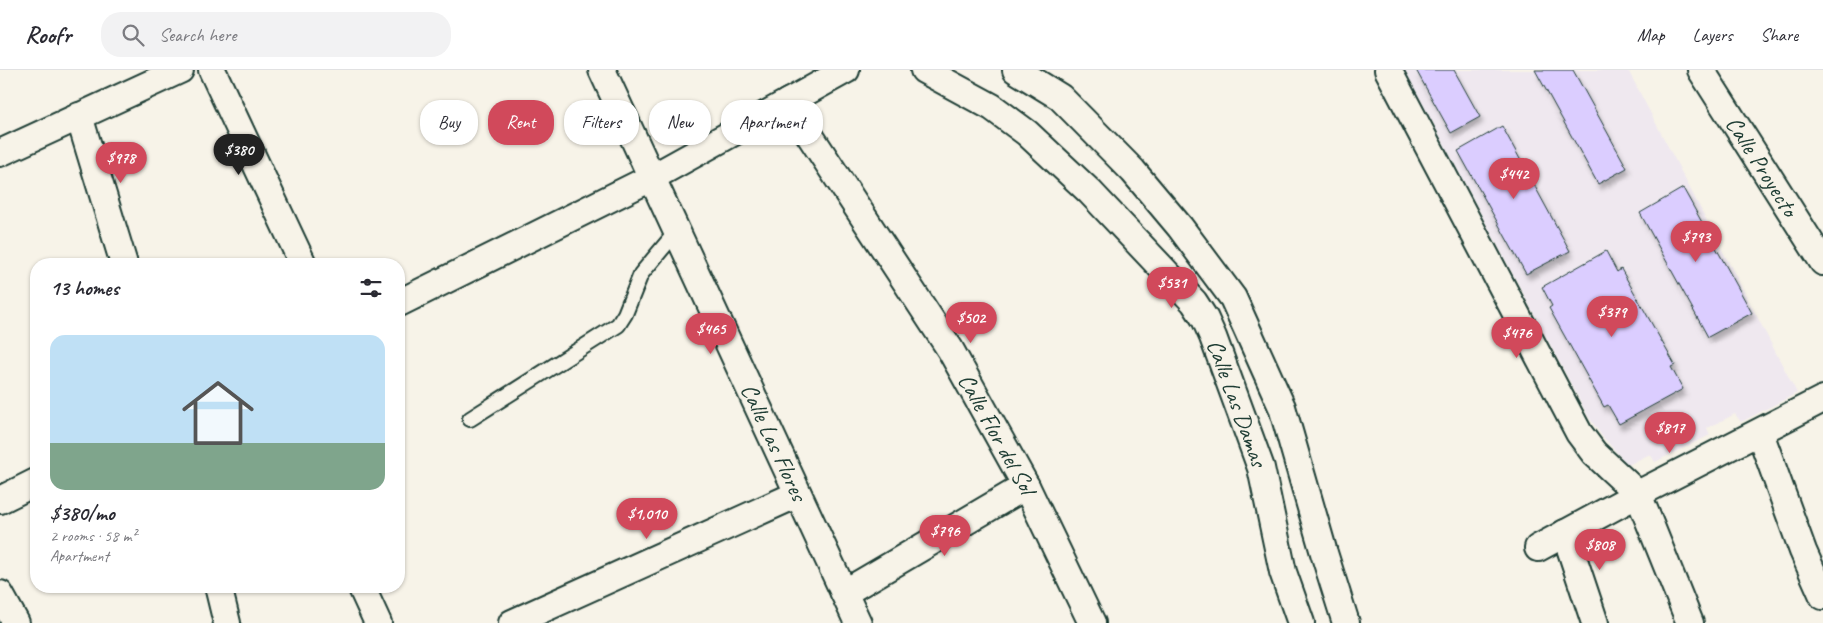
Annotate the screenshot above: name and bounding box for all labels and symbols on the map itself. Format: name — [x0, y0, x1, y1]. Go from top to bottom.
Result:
street label: Calle Proyecto — [1719, 111, 1806, 224]
pin: $380 — [209, 134, 269, 176]
pin: $978 — [91, 142, 151, 184]
pin: $442 — [1484, 158, 1544, 200]
pin: $793 — [1666, 220, 1726, 263]
pin: $531 — [1142, 266, 1202, 309]
pin: $379 — [1582, 296, 1642, 338]
pin: $502 — [941, 302, 1001, 344]
pin: $465 — [681, 312, 741, 355]
pin: $476 — [1487, 316, 1547, 359]
street label: Calle Las Damas — [1200, 335, 1275, 472]
street label: Calle Flor del Sol — [951, 368, 1044, 502]
street label: Calle Las Flores — [734, 379, 815, 507]
pin: $817 — [1640, 412, 1700, 454]
pin: $1,010 — [606, 498, 688, 540]
pin: $796 — [915, 514, 975, 557]
pin: $808 — [1570, 528, 1630, 571]

